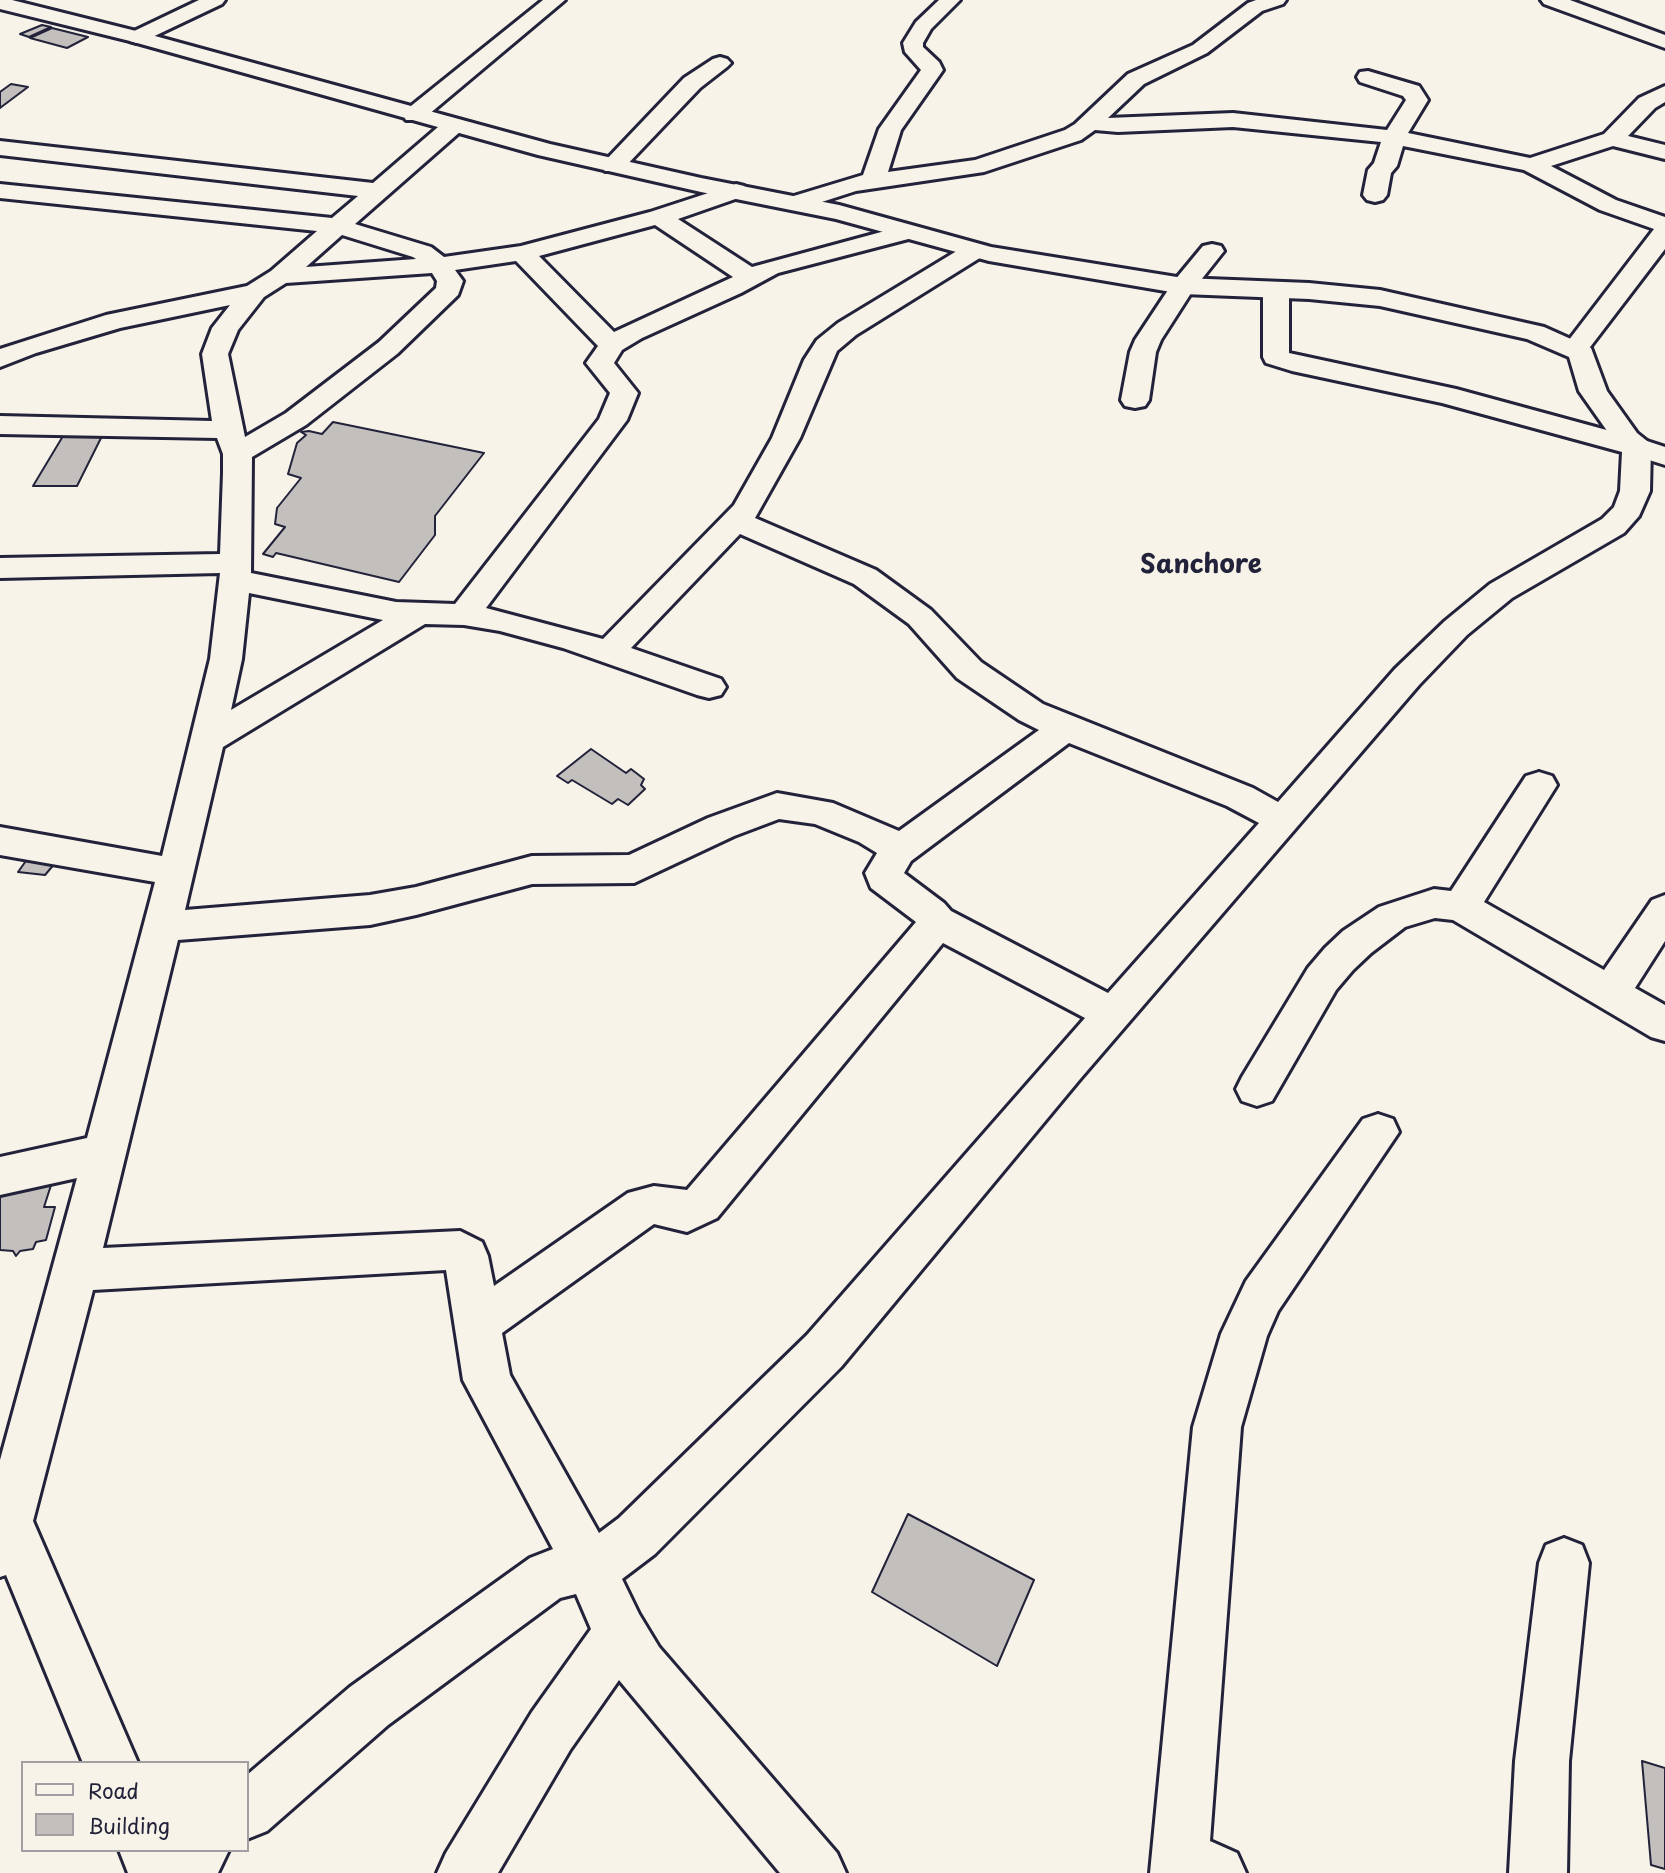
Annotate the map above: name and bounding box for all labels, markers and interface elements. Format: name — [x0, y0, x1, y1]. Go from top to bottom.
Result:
district label: Sanchore — [1140, 550, 1262, 582]
legend — [21, 1761, 248, 1852]
text: Road — [88, 1774, 139, 1806]
text: Building — [88, 1809, 170, 1841]

